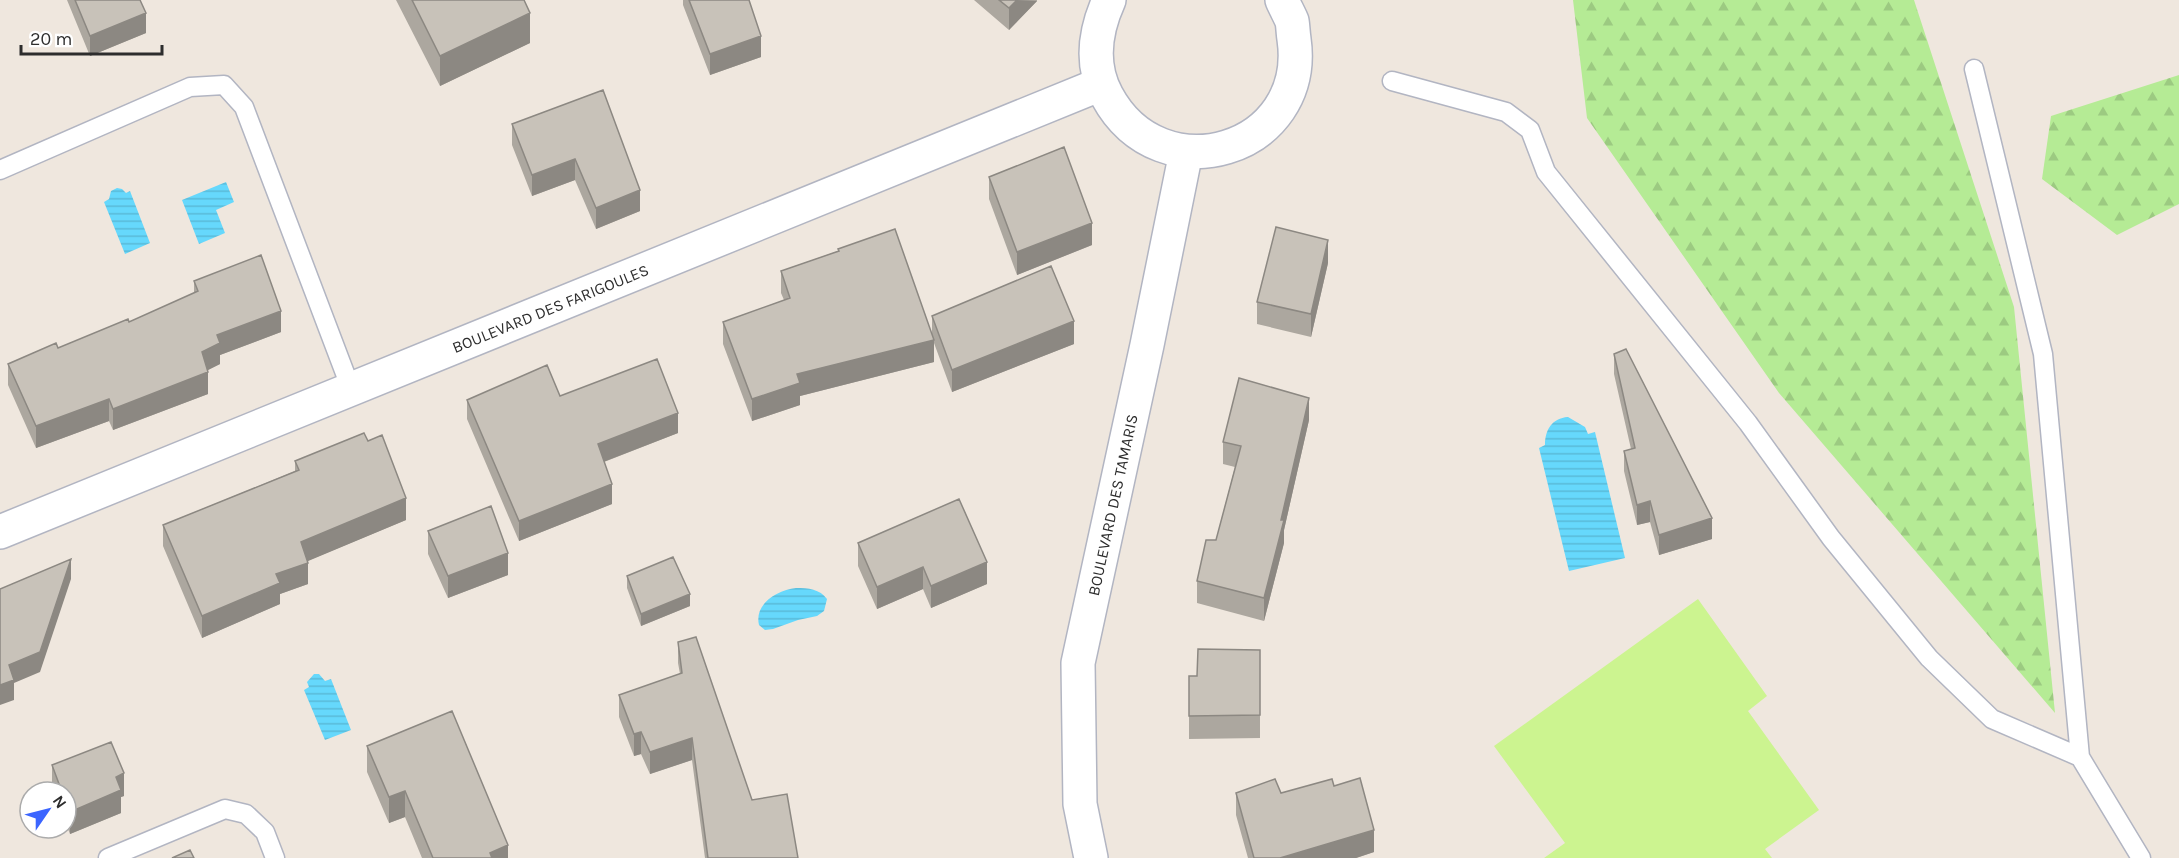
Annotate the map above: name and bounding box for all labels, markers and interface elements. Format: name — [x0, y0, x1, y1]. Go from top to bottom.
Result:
scale bar — [21, 18, 162, 56]
text: 20 m — [30, 28, 72, 50]
street label: BOULEVARD DES FARIGOULES — [449, 260, 651, 357]
street label: BOULEVARD DES TAMARIS — [1083, 412, 1141, 597]
north arrow — [18, 780, 78, 840]
text: N — [49, 792, 71, 812]

